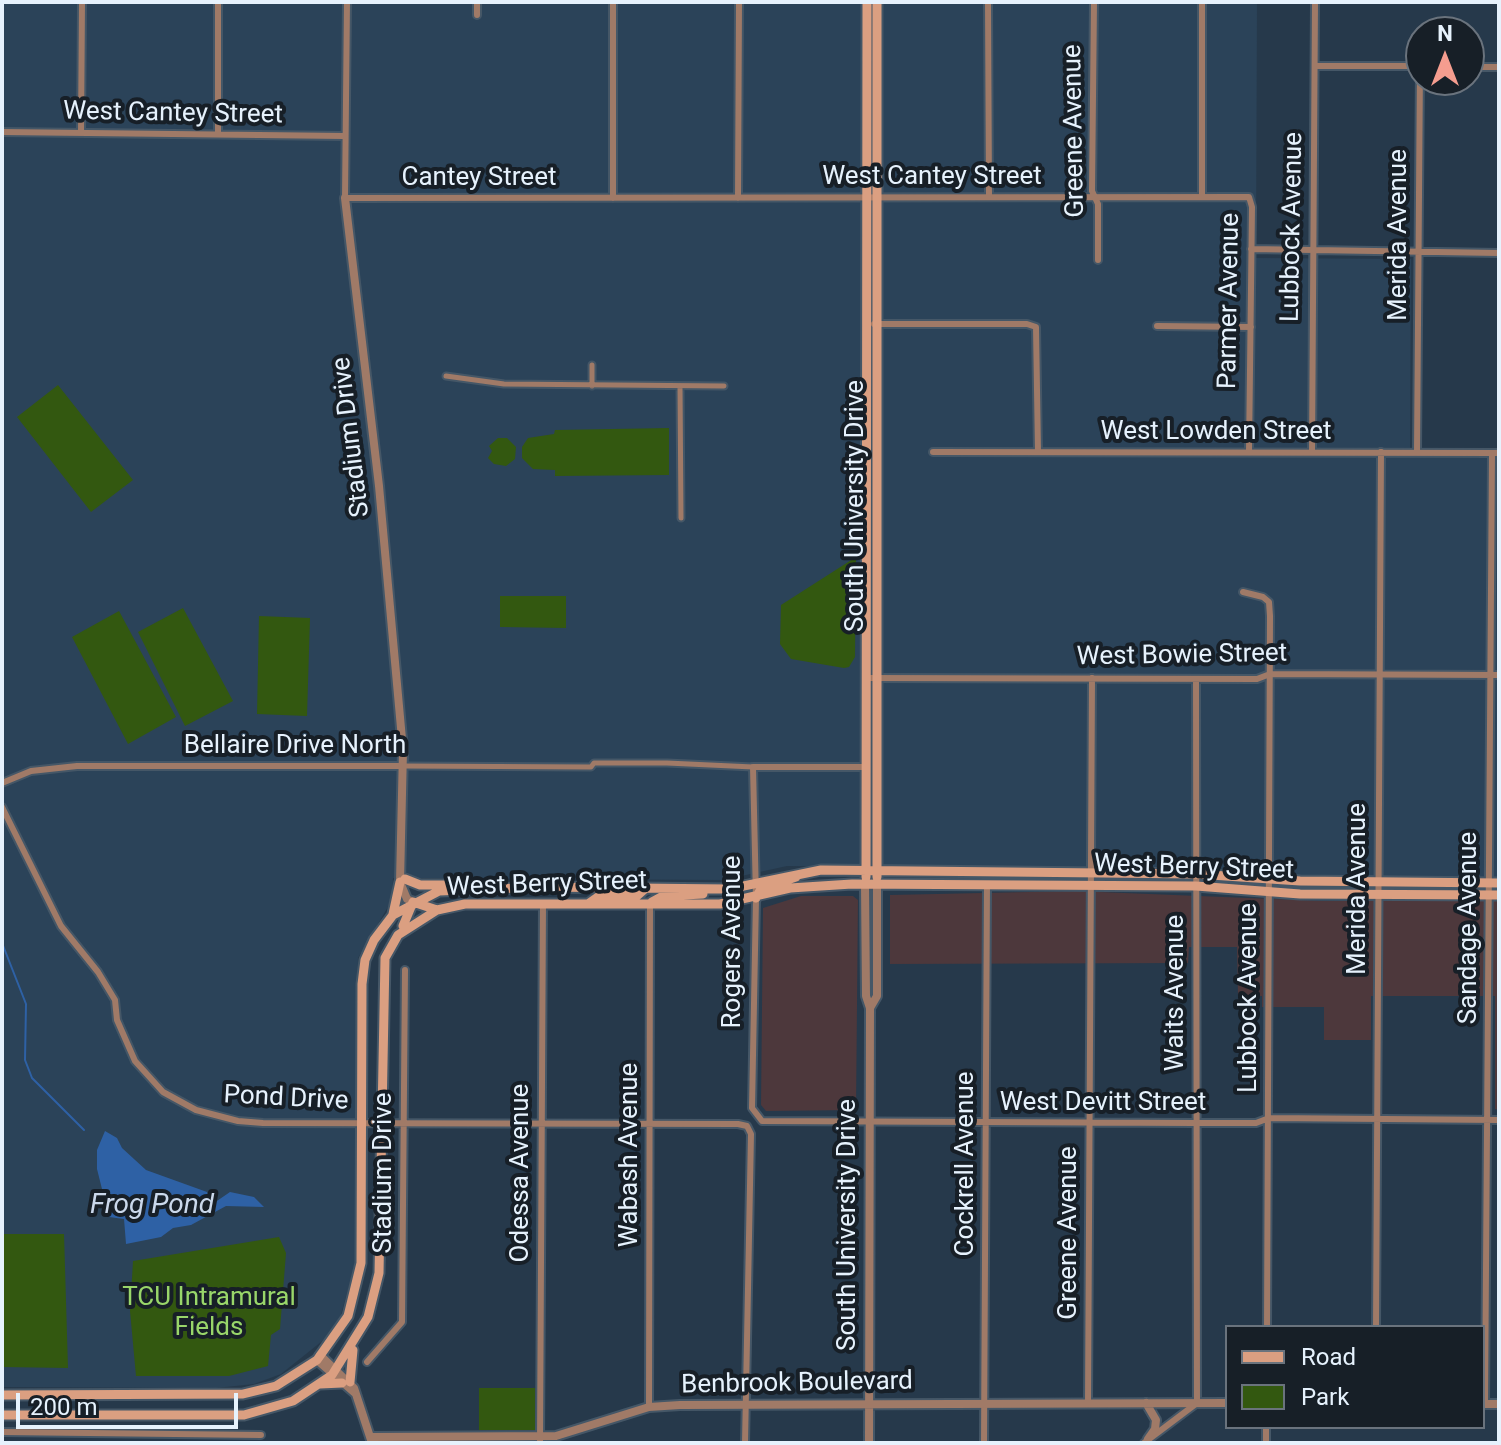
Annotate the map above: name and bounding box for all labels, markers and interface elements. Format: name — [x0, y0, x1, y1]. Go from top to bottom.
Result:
north arrow — [1405, 16, 1485, 96]
text: N — [1437, 21, 1453, 46]
street label: Greene Avenue — [1058, 44, 1092, 218]
street label: West Cantey Street — [63, 96, 283, 132]
street label: Lubbock Avenue — [1276, 132, 1310, 322]
street label: Merida Avenue — [1383, 149, 1415, 321]
street label: West Cantey Street — [822, 161, 1042, 193]
street label: Cantey Street — [402, 162, 556, 194]
street label: Parmer Avenue — [1213, 213, 1247, 389]
street label: Stadium Drive — [327, 355, 377, 519]
street label: South University Drive — [840, 380, 872, 632]
street label: West Lowden Street — [1100, 416, 1332, 448]
street label: West Bowie Street — [1076, 639, 1288, 673]
street label: Bellaire Drive North — [184, 730, 406, 762]
street label: Merida Avenue — [1342, 803, 1374, 975]
street label: Sandage Avenue — [1453, 832, 1485, 1024]
street label: West Berry Street — [1094, 849, 1294, 887]
street label: Rogers Avenue — [717, 856, 749, 1028]
street label: West Berry Street — [447, 866, 647, 904]
street label: Lubbock Avenue — [1233, 903, 1265, 1093]
street label: Waits Avenue — [1160, 915, 1192, 1071]
street label: Wabash Avenue — [614, 1063, 646, 1247]
street label: Cockrell Avenue — [950, 1071, 982, 1257]
street label: Pond Drive — [223, 1080, 349, 1118]
street label: Odessa Avenue — [505, 1084, 537, 1262]
street label: West Devitt Street — [1000, 1087, 1206, 1119]
street label: Stadium Drive — [368, 1092, 400, 1254]
street label: South University Drive — [832, 1099, 864, 1351]
street label: Greene Avenue — [1053, 1146, 1085, 1320]
water label: Frog Pond — [90, 1189, 214, 1223]
park label: TCU Intramural Fields — [122, 1282, 296, 1344]
legend — [1225, 1325, 1485, 1429]
text: Road — [1301, 1343, 1356, 1371]
street label: Benbrook Boulevard — [681, 1366, 913, 1402]
scale bar — [20, 1377, 242, 1427]
text: Park — [1301, 1383, 1349, 1411]
text: 200 m — [30, 1393, 97, 1421]

